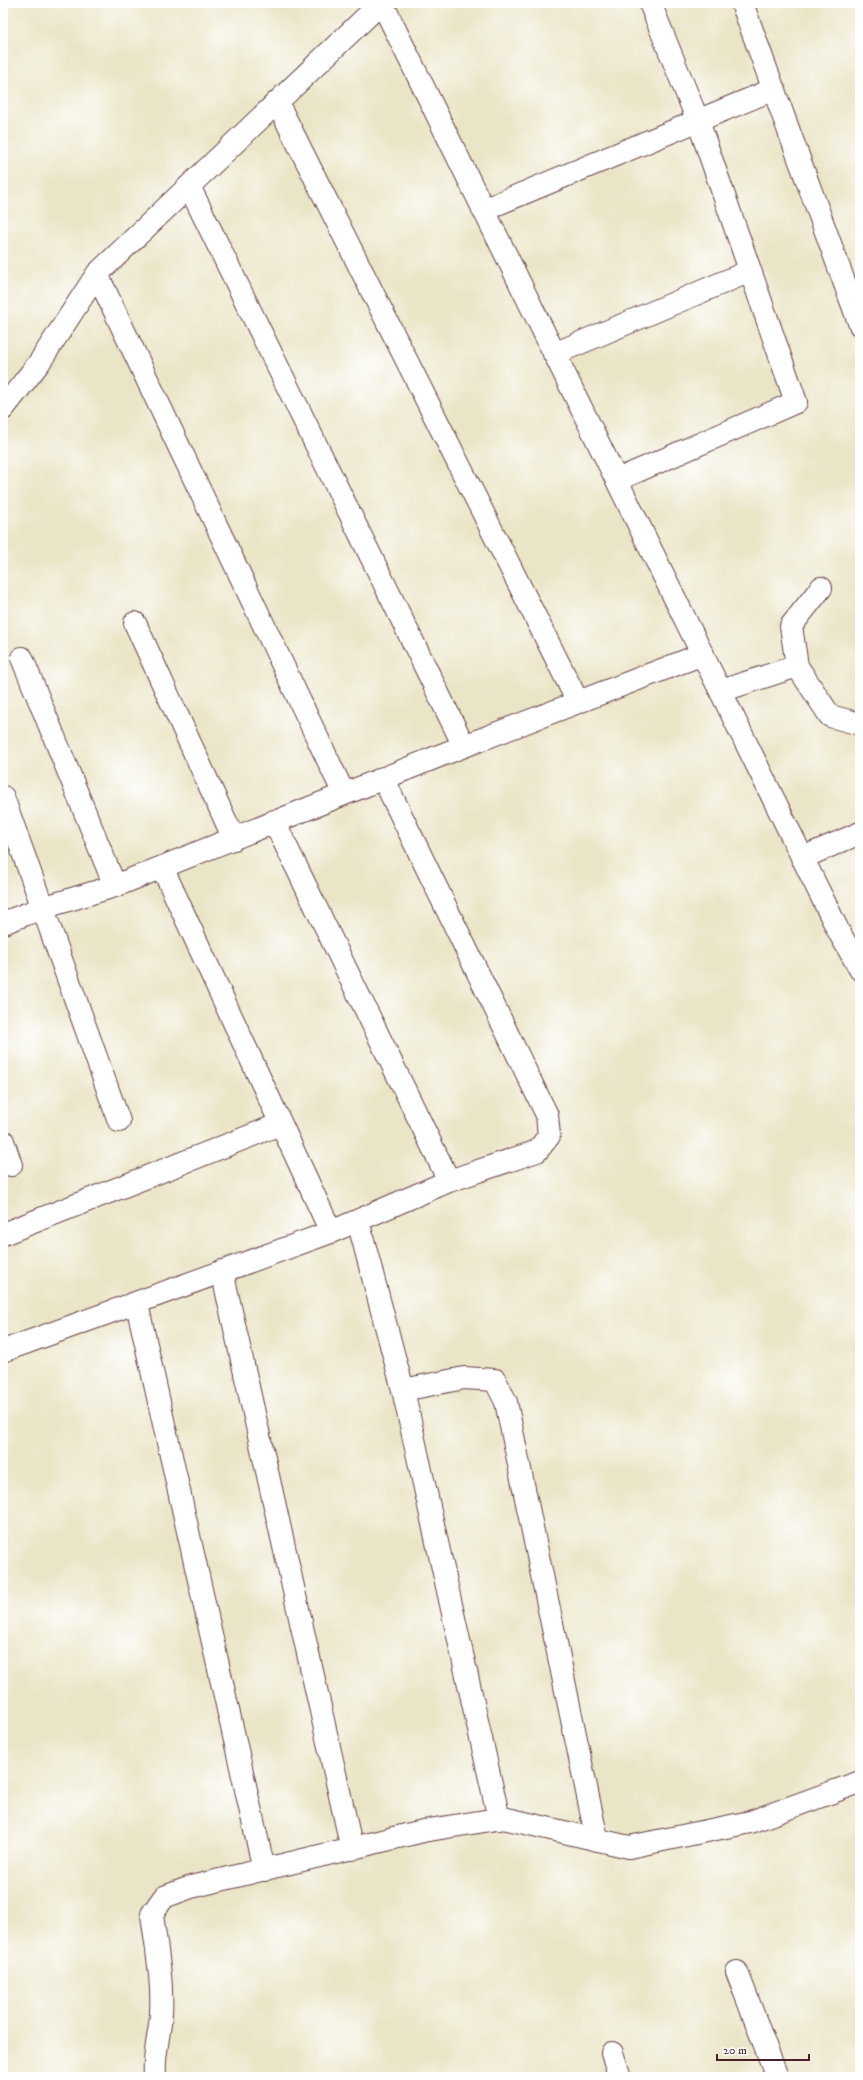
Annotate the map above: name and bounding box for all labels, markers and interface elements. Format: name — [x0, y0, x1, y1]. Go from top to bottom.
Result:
scale bar — [717, 2036, 809, 2062]
text: 20 m — [723, 2043, 747, 2058]

